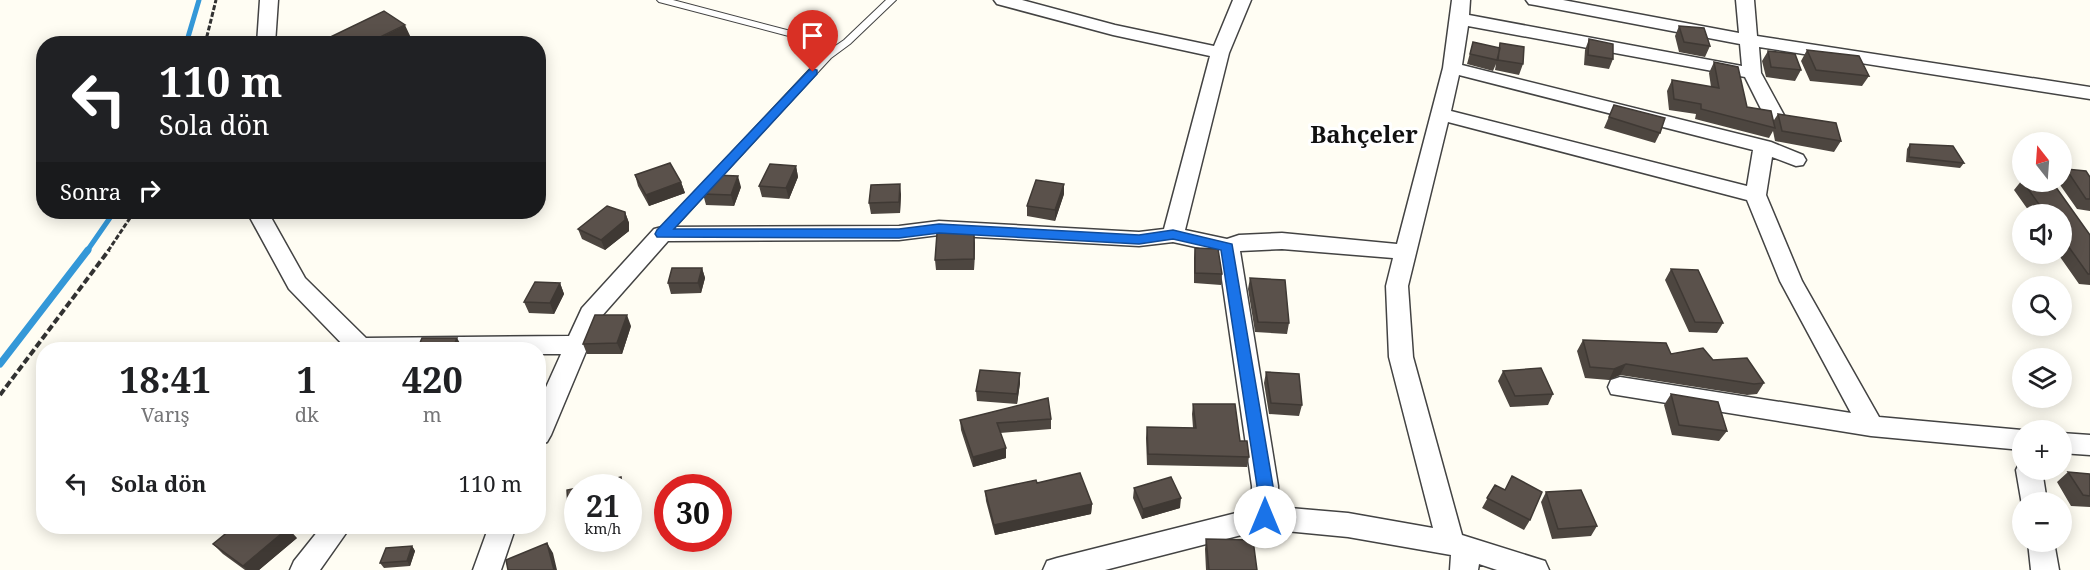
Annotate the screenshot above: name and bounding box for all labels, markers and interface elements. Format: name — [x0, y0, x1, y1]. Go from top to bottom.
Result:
pin — [787, 10, 838, 72]
icon: arrive — [796, 19, 829, 52]
text: 110 m — [159, 52, 283, 109]
icon: left — [60, 60, 138, 138]
text: Sola dön — [159, 106, 269, 143]
district label: Bahçeler — [1310, 117, 1418, 150]
north arrow — [2012, 132, 2072, 192]
map controls — [2012, 132, 2072, 552]
icon: right — [133, 174, 166, 207]
text: Sonra — [60, 176, 121, 206]
button: sound — [2012, 204, 2072, 264]
button: search — [2012, 276, 2072, 336]
button: layers — [2012, 348, 2072, 408]
text: 18:41 — [119, 355, 211, 404]
text: 1 — [296, 355, 317, 404]
text: 420 — [402, 355, 463, 404]
text: Varış — [141, 401, 190, 428]
text: dk — [295, 401, 319, 428]
text: m — [423, 401, 442, 428]
button: + — [2012, 420, 2072, 480]
icon: left — [60, 467, 93, 500]
text: Sola dön — [111, 468, 206, 498]
text: 110 m — [459, 468, 522, 498]
speed limit sign: 30 — [654, 474, 732, 552]
text: 21 — [586, 485, 620, 526]
position arrow — [1233, 485, 1297, 549]
button: − — [2012, 492, 2072, 552]
text: km/h — [585, 518, 621, 538]

